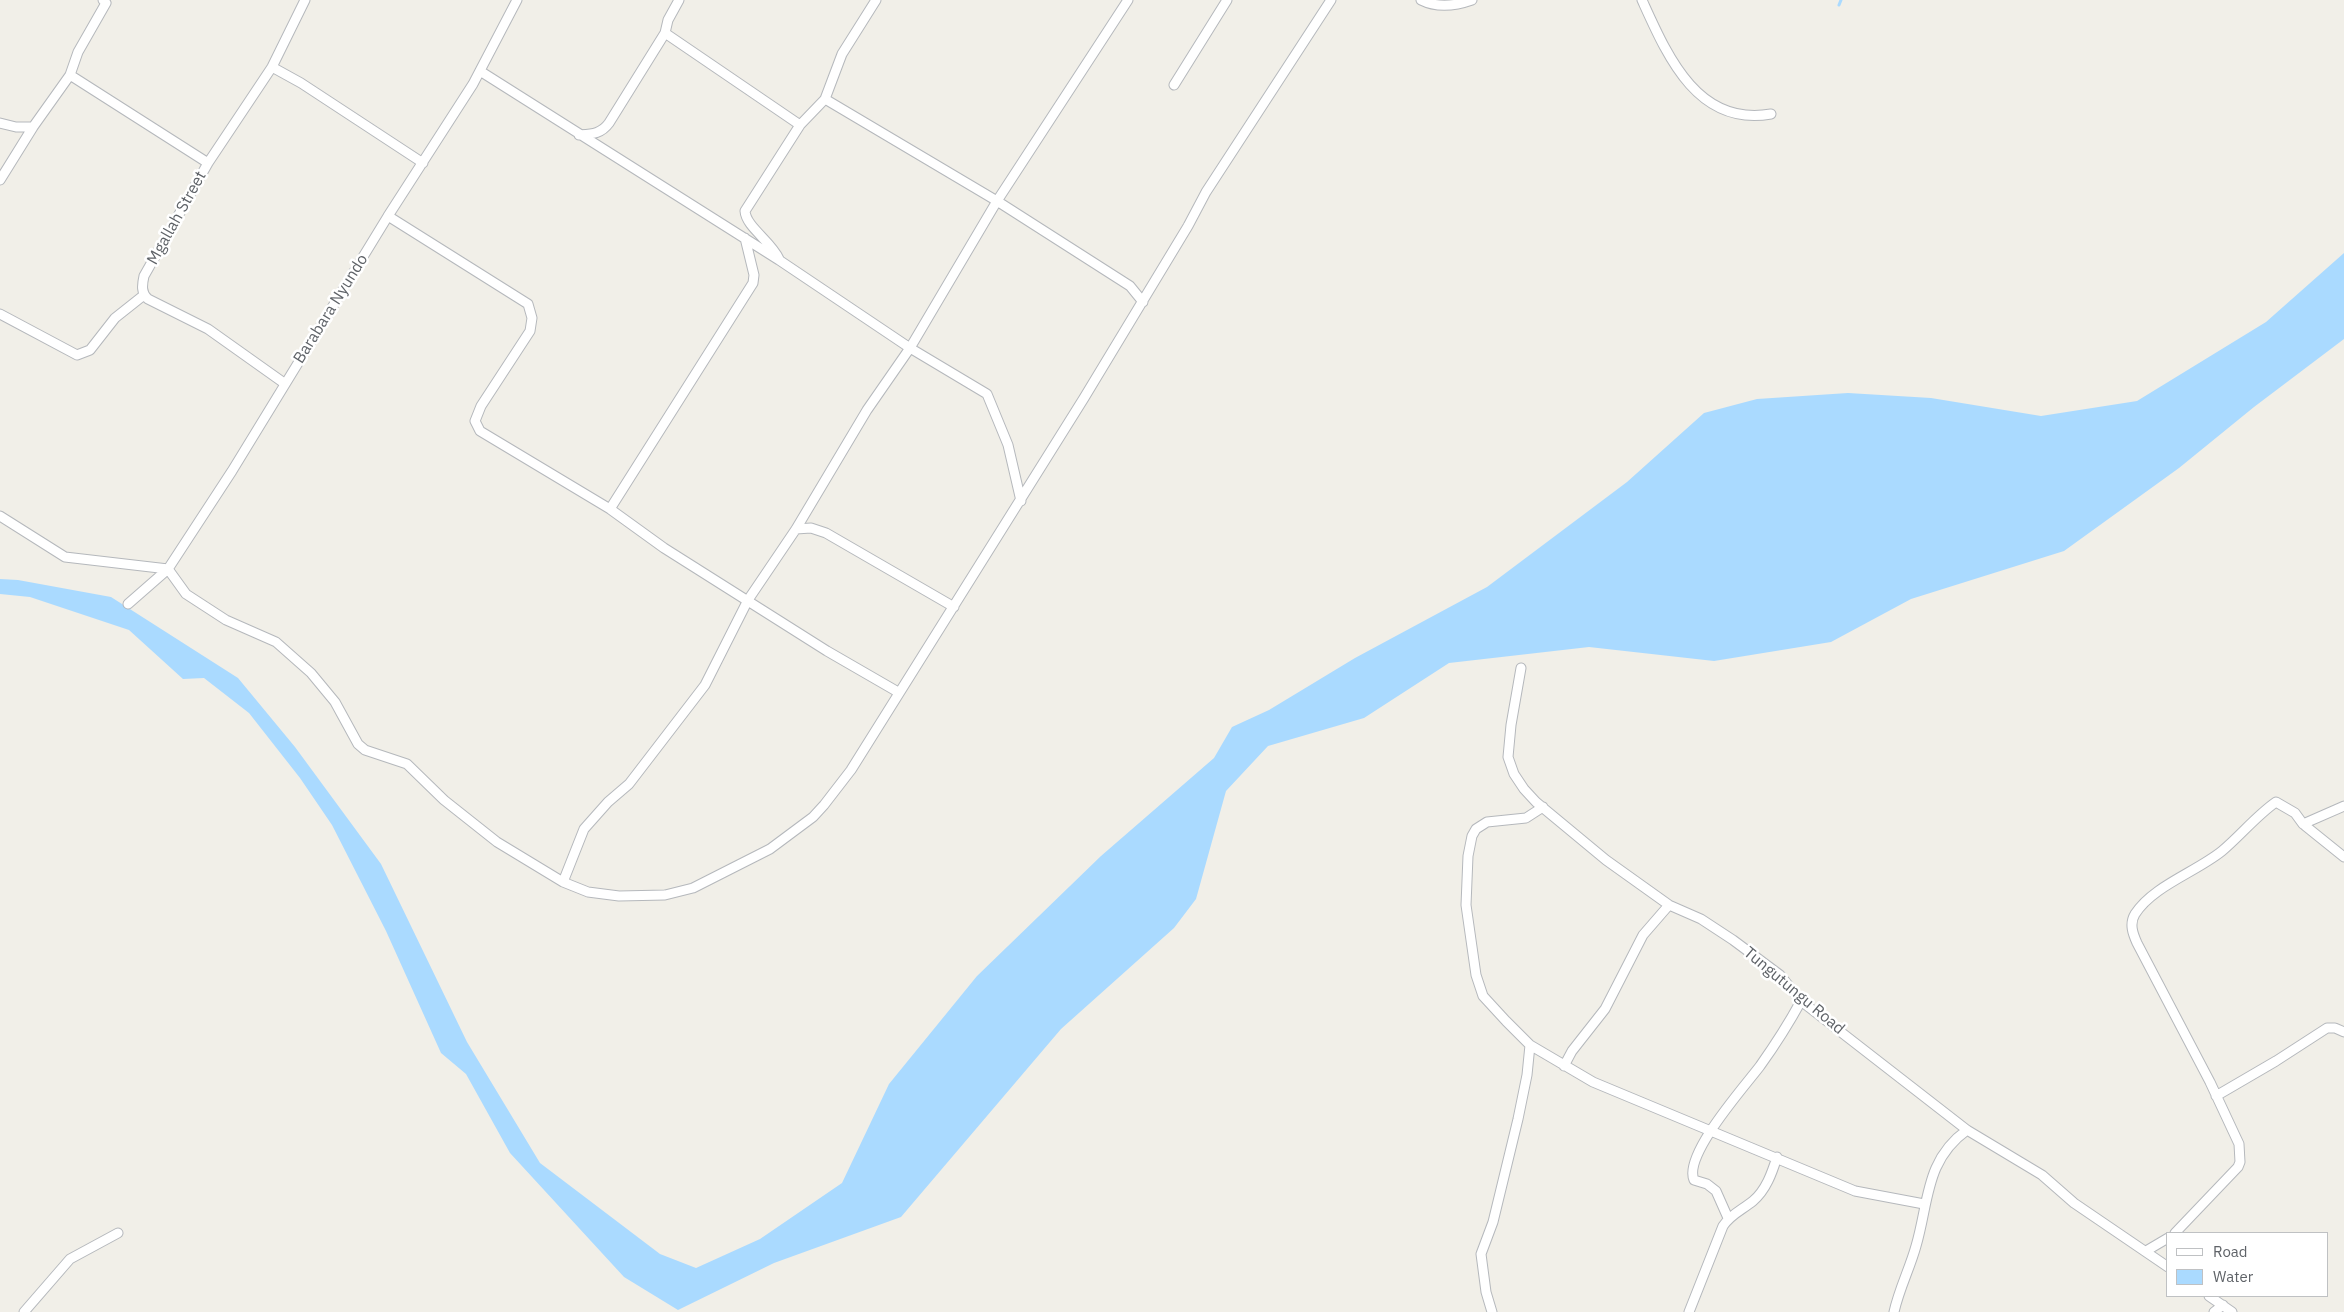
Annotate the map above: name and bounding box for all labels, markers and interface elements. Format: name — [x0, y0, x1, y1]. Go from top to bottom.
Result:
street label: Mgallah Street — [143, 168, 211, 268]
street label: Barabara Nyundo — [290, 251, 372, 367]
street label: Tungutungu Road — [1740, 943, 1848, 1039]
legend — [2166, 1232, 2329, 1297]
text: Road — [2213, 1242, 2248, 1261]
text: Water — [2213, 1267, 2253, 1286]

